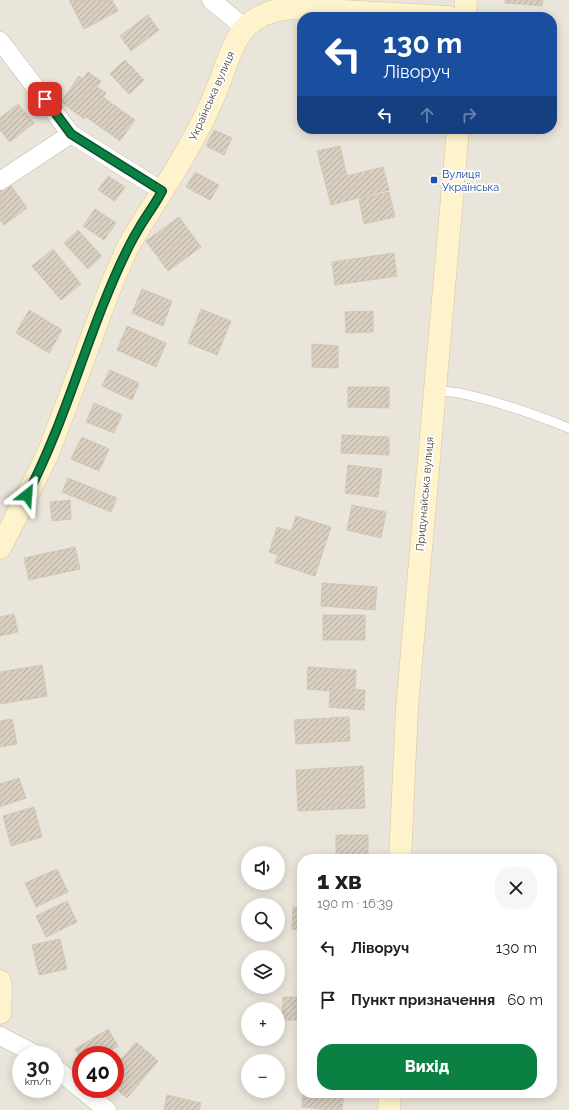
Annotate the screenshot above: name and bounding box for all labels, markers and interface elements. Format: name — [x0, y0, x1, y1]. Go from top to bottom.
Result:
text: 130 m — [383, 27, 462, 60]
icon: left — [317, 28, 369, 80]
street label: Українська вулиця — [186, 49, 238, 143]
text: Ліворуч — [383, 61, 450, 82]
pin — [28, 82, 62, 116]
icon: arrive — [34, 88, 56, 110]
icon: left — [374, 104, 396, 126]
icon: ahead — [416, 104, 438, 126]
icon: right — [458, 104, 480, 126]
place label: Вулиця Українська — [442, 168, 499, 194]
marker: Вулиця Українська — [429, 175, 439, 185]
street label: Придунайська вулиця — [414, 436, 436, 552]
position arrow — [6, 474, 48, 516]
map controls — [241, 846, 285, 1098]
button: sound — [241, 846, 285, 890]
text: 1 хв — [317, 866, 362, 895]
button: close — [495, 867, 537, 909]
text: 190 m · 16:39 — [317, 896, 393, 911]
button: search — [241, 898, 285, 942]
icon: left — [317, 937, 339, 959]
text: Ліворуч — [351, 939, 409, 957]
text: 130 m — [496, 939, 537, 957]
button: layers — [241, 950, 285, 994]
icon: arrive — [317, 989, 339, 1011]
text: Пункт призначення — [351, 991, 495, 1009]
text: 60 m — [507, 991, 543, 1009]
button: + — [241, 1002, 285, 1046]
button: Вихід — [317, 1044, 537, 1090]
speed limit sign: 40 — [72, 1046, 124, 1098]
button: − — [241, 1054, 285, 1098]
text: 30 — [26, 1055, 50, 1079]
text: km/h — [25, 1076, 51, 1087]

